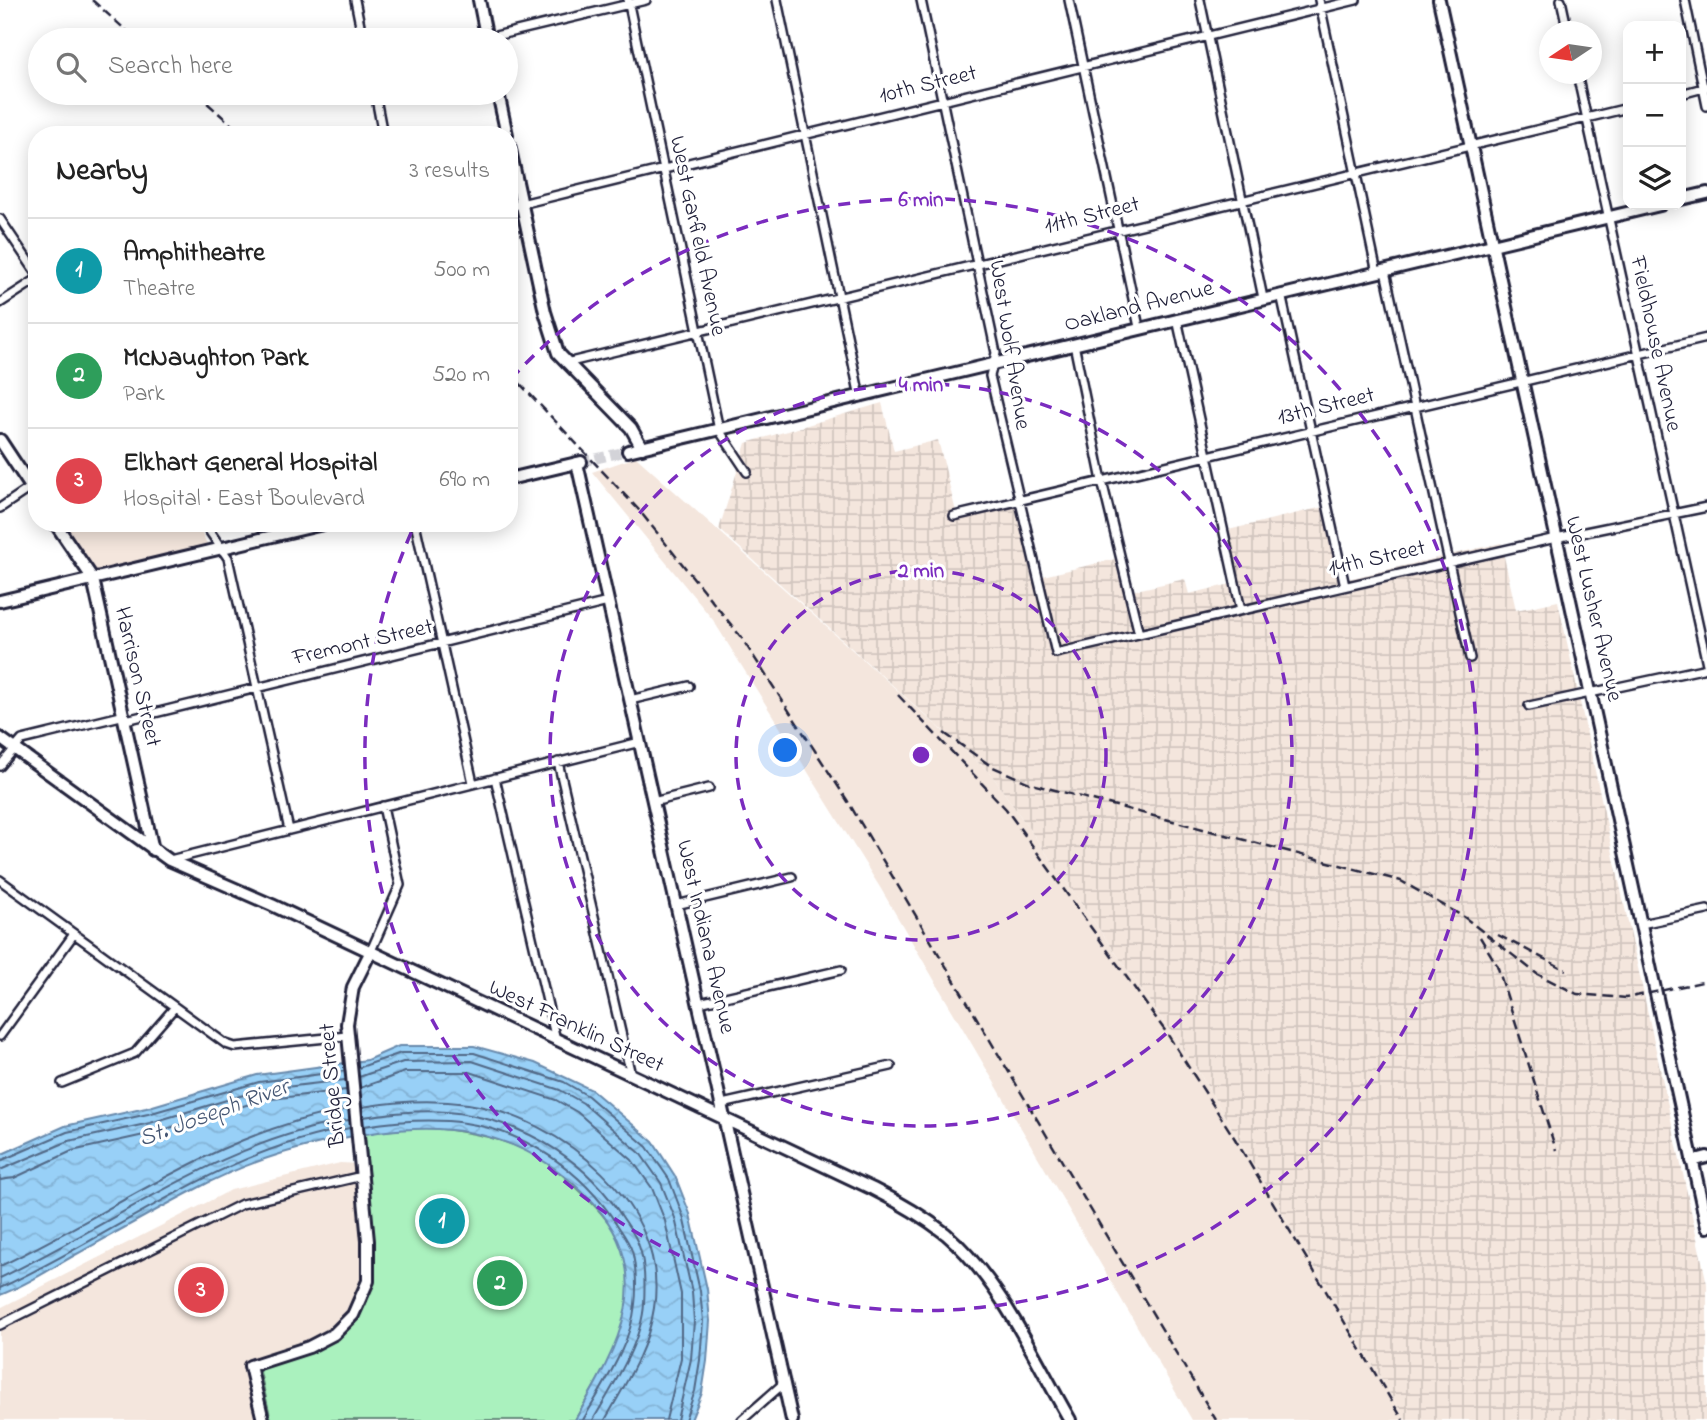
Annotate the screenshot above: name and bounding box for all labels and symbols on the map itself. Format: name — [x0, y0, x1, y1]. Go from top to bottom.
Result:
north arrow — [1539, 21, 1602, 84]
street label: 10th Street — [876, 57, 981, 113]
street label: West Garfield Avenue — [660, 133, 734, 340]
text: 6 min — [899, 186, 943, 216]
street label: 11th Street — [1041, 188, 1143, 244]
street label: Fieldhouse Avenue — [1620, 252, 1690, 435]
street label: West Wolf Avenue — [979, 258, 1039, 433]
street label: Oakland Avenue — [1061, 272, 1218, 341]
text: 4 min — [899, 371, 943, 401]
street label: 13th Street — [1274, 379, 1378, 435]
street label: West Lusher Avenue — [1556, 513, 1631, 706]
street label: 14th Street — [1325, 532, 1429, 586]
text: 2 min — [897, 557, 944, 587]
street label: Harrison Street — [105, 604, 169, 751]
street label: Fremont Street — [289, 611, 437, 675]
your location — [768, 733, 802, 767]
centre of rings — [909, 743, 933, 767]
street label: West Indiana Avenue — [667, 837, 743, 1038]
street label: West Franklin Street — [483, 972, 669, 1082]
street label: Bridge Street — [311, 1021, 356, 1149]
water label: St. Joseph River — [134, 1070, 296, 1157]
pin: 1 — [419, 1195, 465, 1247]
pin: 2 — [477, 1257, 523, 1309]
pin: 3 — [178, 1264, 224, 1316]

